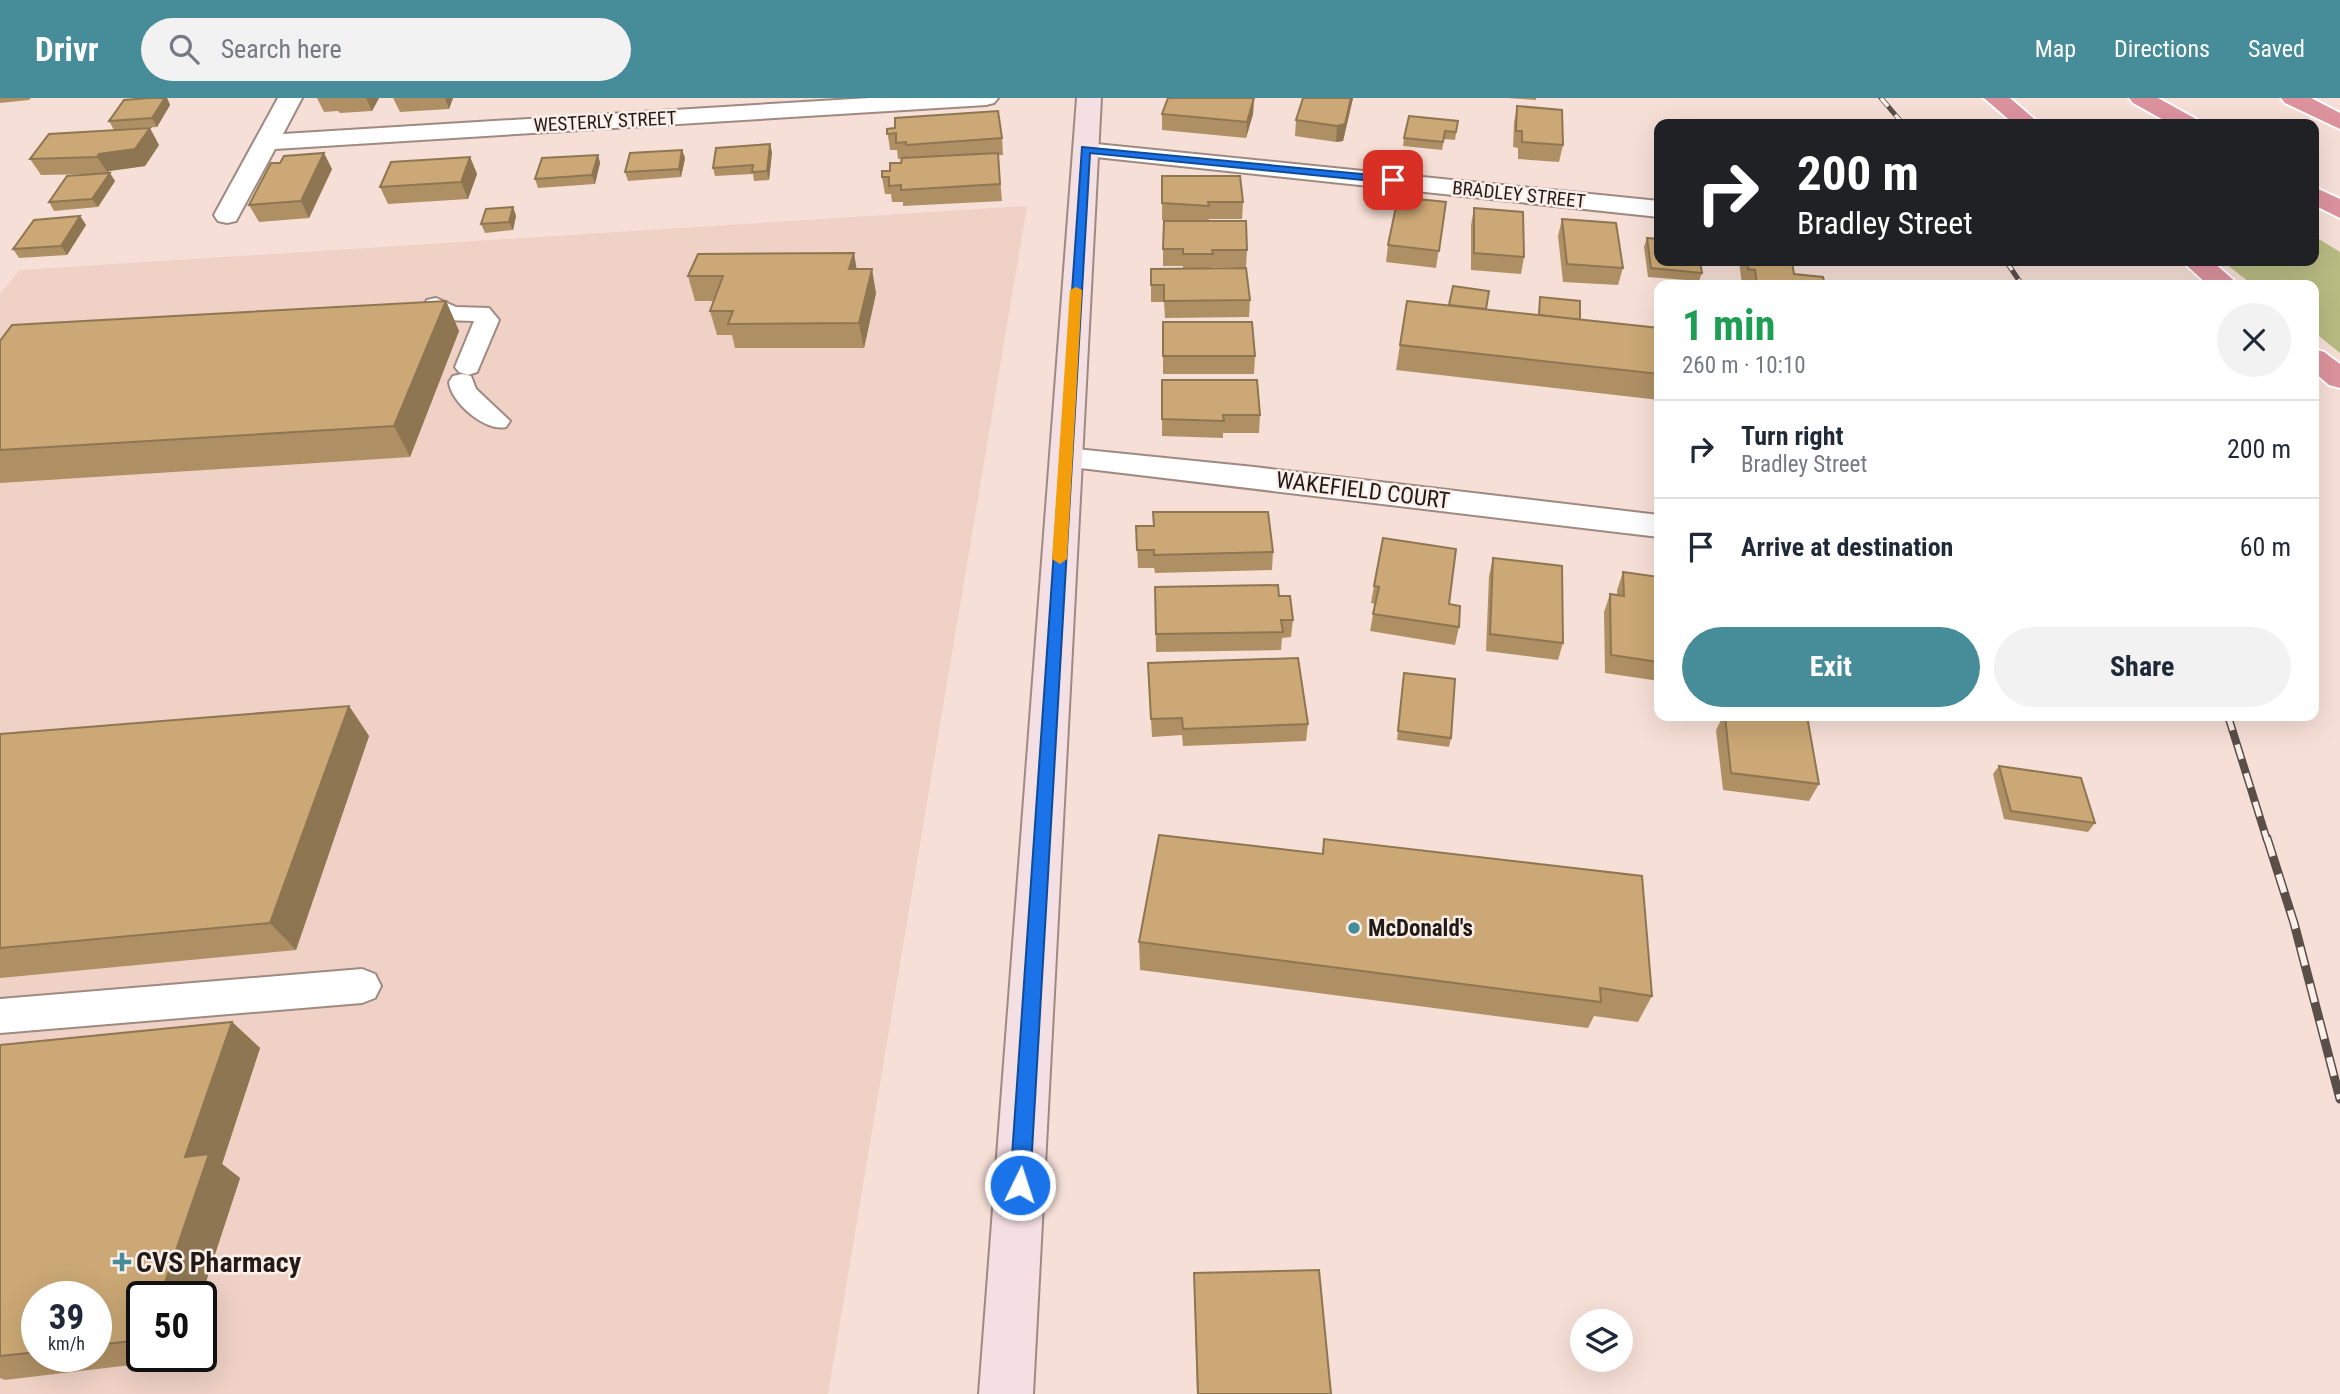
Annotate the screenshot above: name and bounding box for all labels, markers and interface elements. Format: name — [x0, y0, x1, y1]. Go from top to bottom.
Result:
search box — [141, 18, 631, 81]
text: Drivr — [35, 30, 99, 69]
icon: search — [165, 30, 203, 68]
text: Search here — [221, 34, 342, 64]
text: Map — [2035, 35, 2076, 63]
text: Directions — [2114, 35, 2210, 63]
text: Saved — [2248, 35, 2305, 63]
street label: WESTERLY STREET — [533, 106, 677, 137]
text: 200 m — [1797, 145, 1919, 202]
icon: right — [1682, 147, 1773, 238]
pin — [1363, 150, 1423, 210]
icon: arrive — [1374, 161, 1412, 199]
street label: BRADLEY STREET — [1451, 176, 1587, 213]
text: Bradley Street — [1797, 204, 1973, 242]
text: 1 min — [1682, 301, 1775, 350]
button: close — [2217, 303, 2291, 377]
text: 260 m · 10:10 — [1682, 352, 1806, 379]
text: Turn right — [1741, 421, 1843, 451]
icon: right — [1682, 430, 1720, 468]
text: 200 m — [2227, 434, 2291, 464]
text: Bradley Street — [1741, 451, 1867, 478]
street label: WAKEFIELD COURT — [1274, 466, 1451, 515]
icon: arrive — [1682, 528, 1720, 566]
text: Arrive at destination — [1741, 532, 1953, 562]
text: 60 m — [2240, 532, 2291, 562]
button: Exit — [1682, 627, 1980, 707]
button: Share — [1994, 627, 2291, 707]
place label: McDonald's — [1368, 915, 1473, 942]
marker: McDonald's — [1346, 920, 1362, 936]
position arrow — [983, 1148, 1057, 1222]
place label: CVS Pharmacy — [136, 1246, 302, 1279]
marker: CVS Pharmacy — [114, 1254, 130, 1270]
speed limit sign: 50 — [126, 1281, 217, 1372]
text: 39 — [49, 1297, 84, 1338]
map controls — [1570, 1309, 1633, 1372]
button: layers — [1570, 1309, 1633, 1372]
text: km/h — [48, 1333, 85, 1354]

